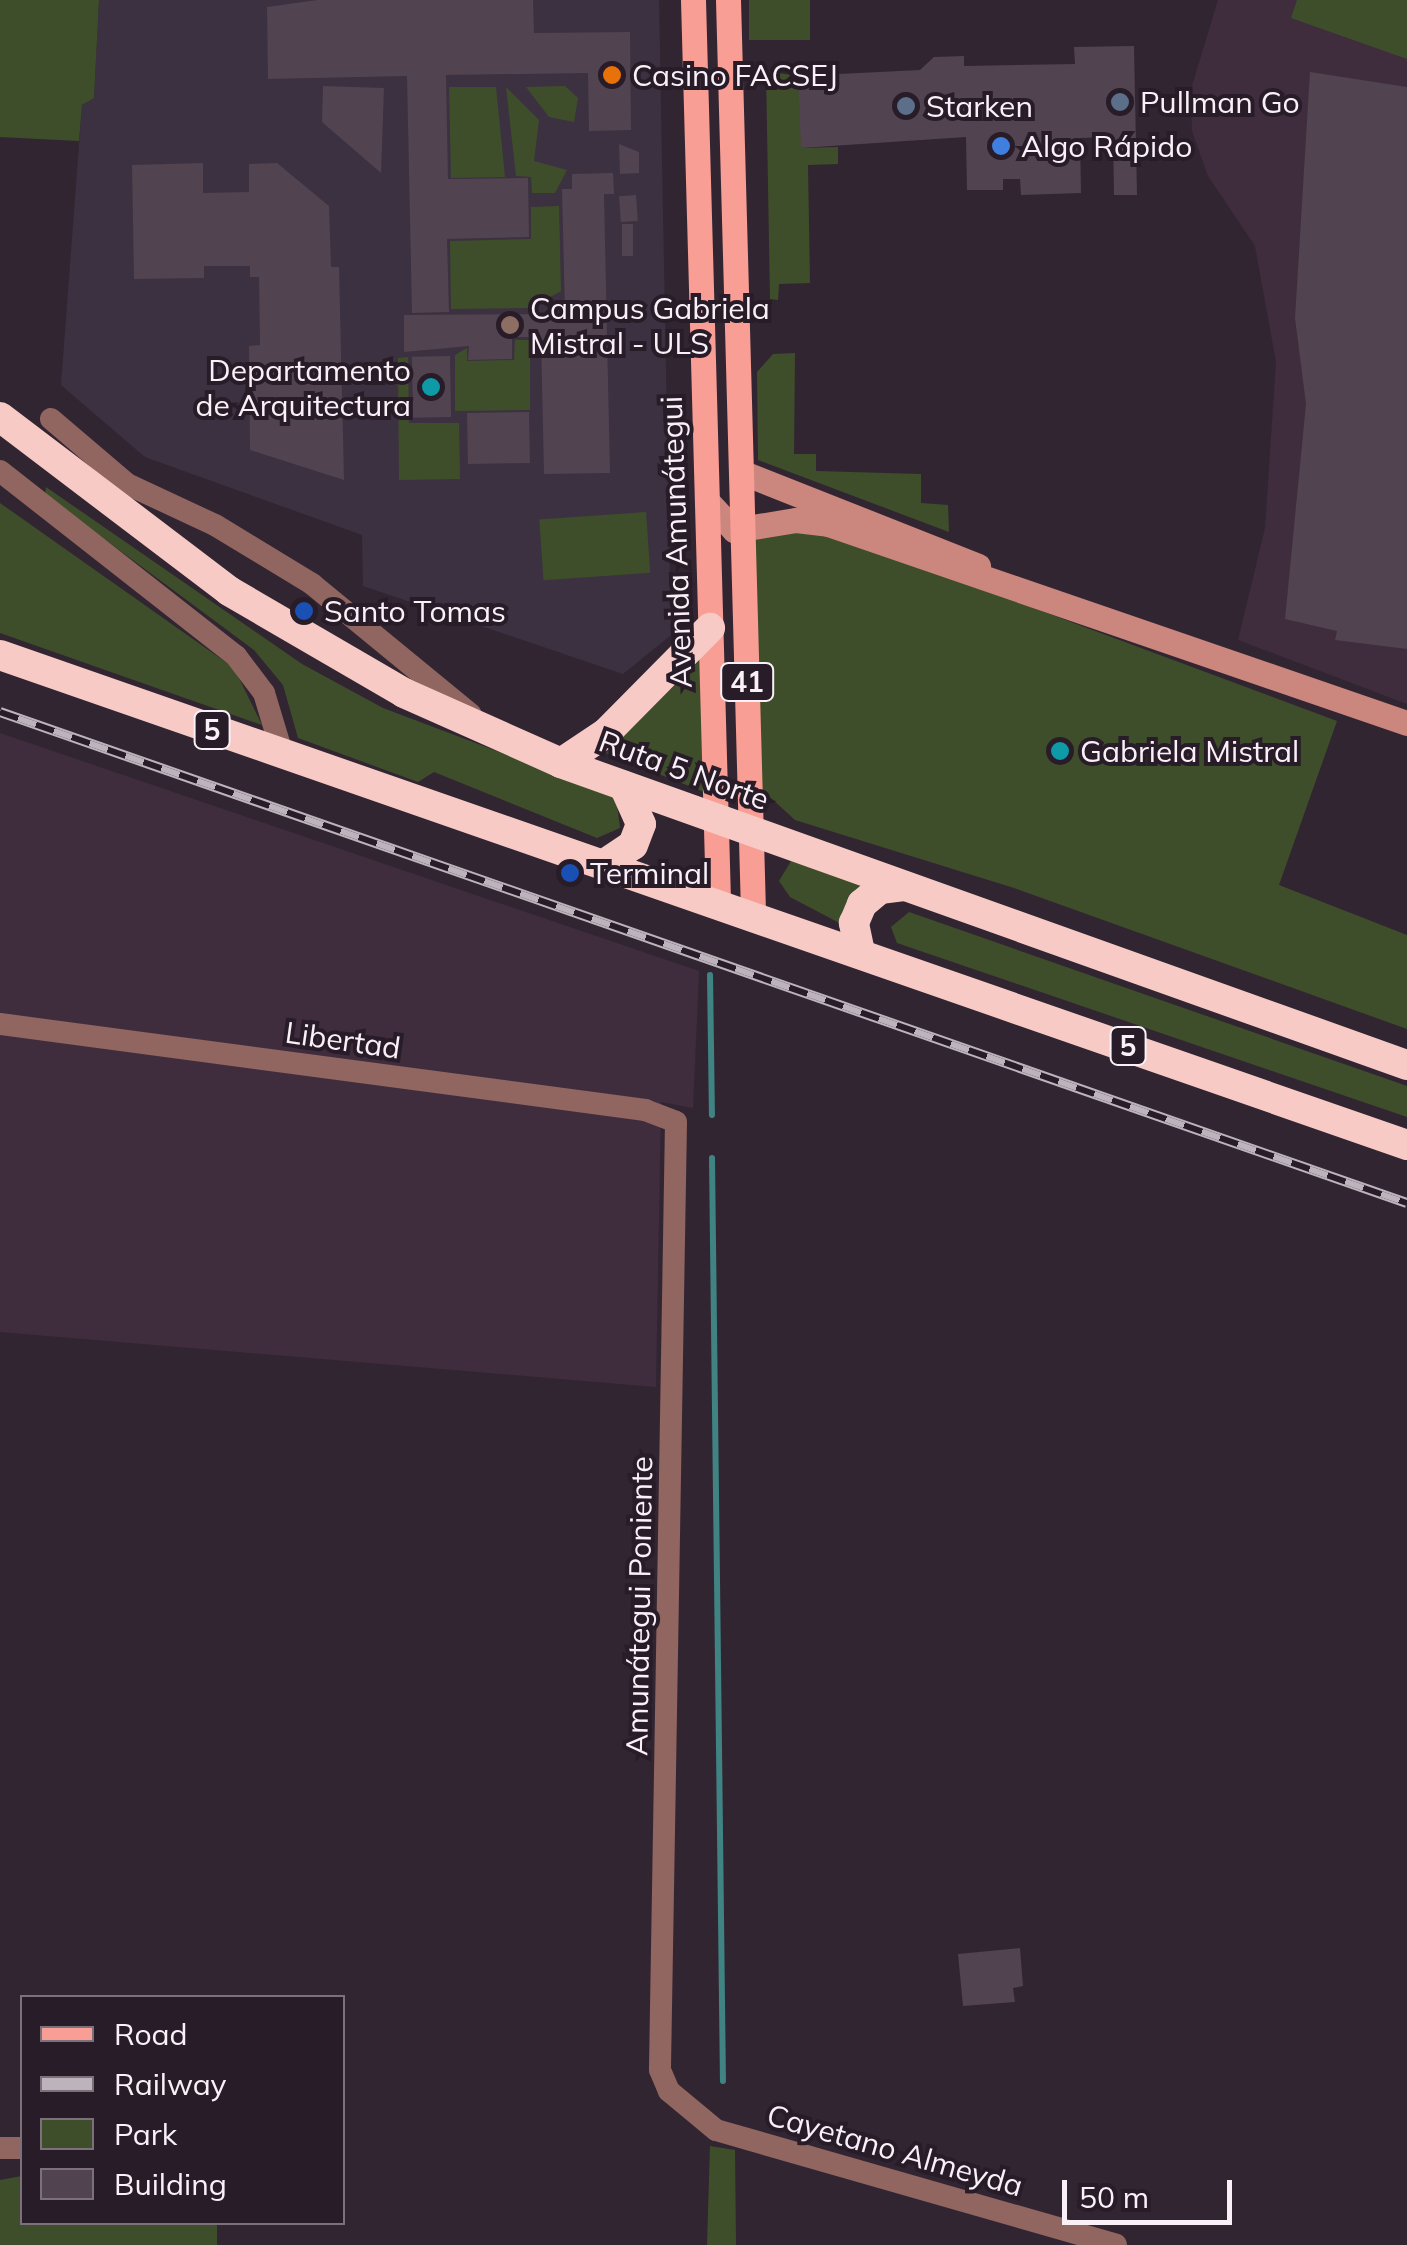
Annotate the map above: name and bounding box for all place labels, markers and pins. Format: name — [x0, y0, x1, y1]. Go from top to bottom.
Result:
place label: Casino FACSEJ — [632, 57, 838, 93]
marker: Casino FACSEJ — [601, 64, 623, 86]
place label: Pullman Go — [1140, 84, 1300, 120]
place label: Starken — [926, 88, 1033, 124]
marker: Pullman Go — [1109, 91, 1131, 113]
marker: Starken — [895, 95, 917, 117]
place label: Algo Rápido — [1021, 128, 1192, 164]
marker: Algo Rápido — [990, 135, 1012, 157]
place label: Campus Gabriela Mistral - ULS — [530, 290, 770, 360]
marker: Campus Gabriela Mistral - ULS — [499, 314, 521, 336]
place label: Departamento de Arquitectura — [196, 352, 411, 422]
marker: Departamento de Arquitectura — [420, 376, 442, 398]
place label: Santo Tomas — [324, 593, 506, 629]
marker: Santo Tomas — [293, 600, 315, 622]
place label: Gabriela Mistral — [1080, 733, 1299, 769]
marker: Gabriela Mistral — [1049, 740, 1071, 762]
place label: Terminal — [590, 855, 709, 891]
marker: Terminal — [559, 862, 581, 884]

